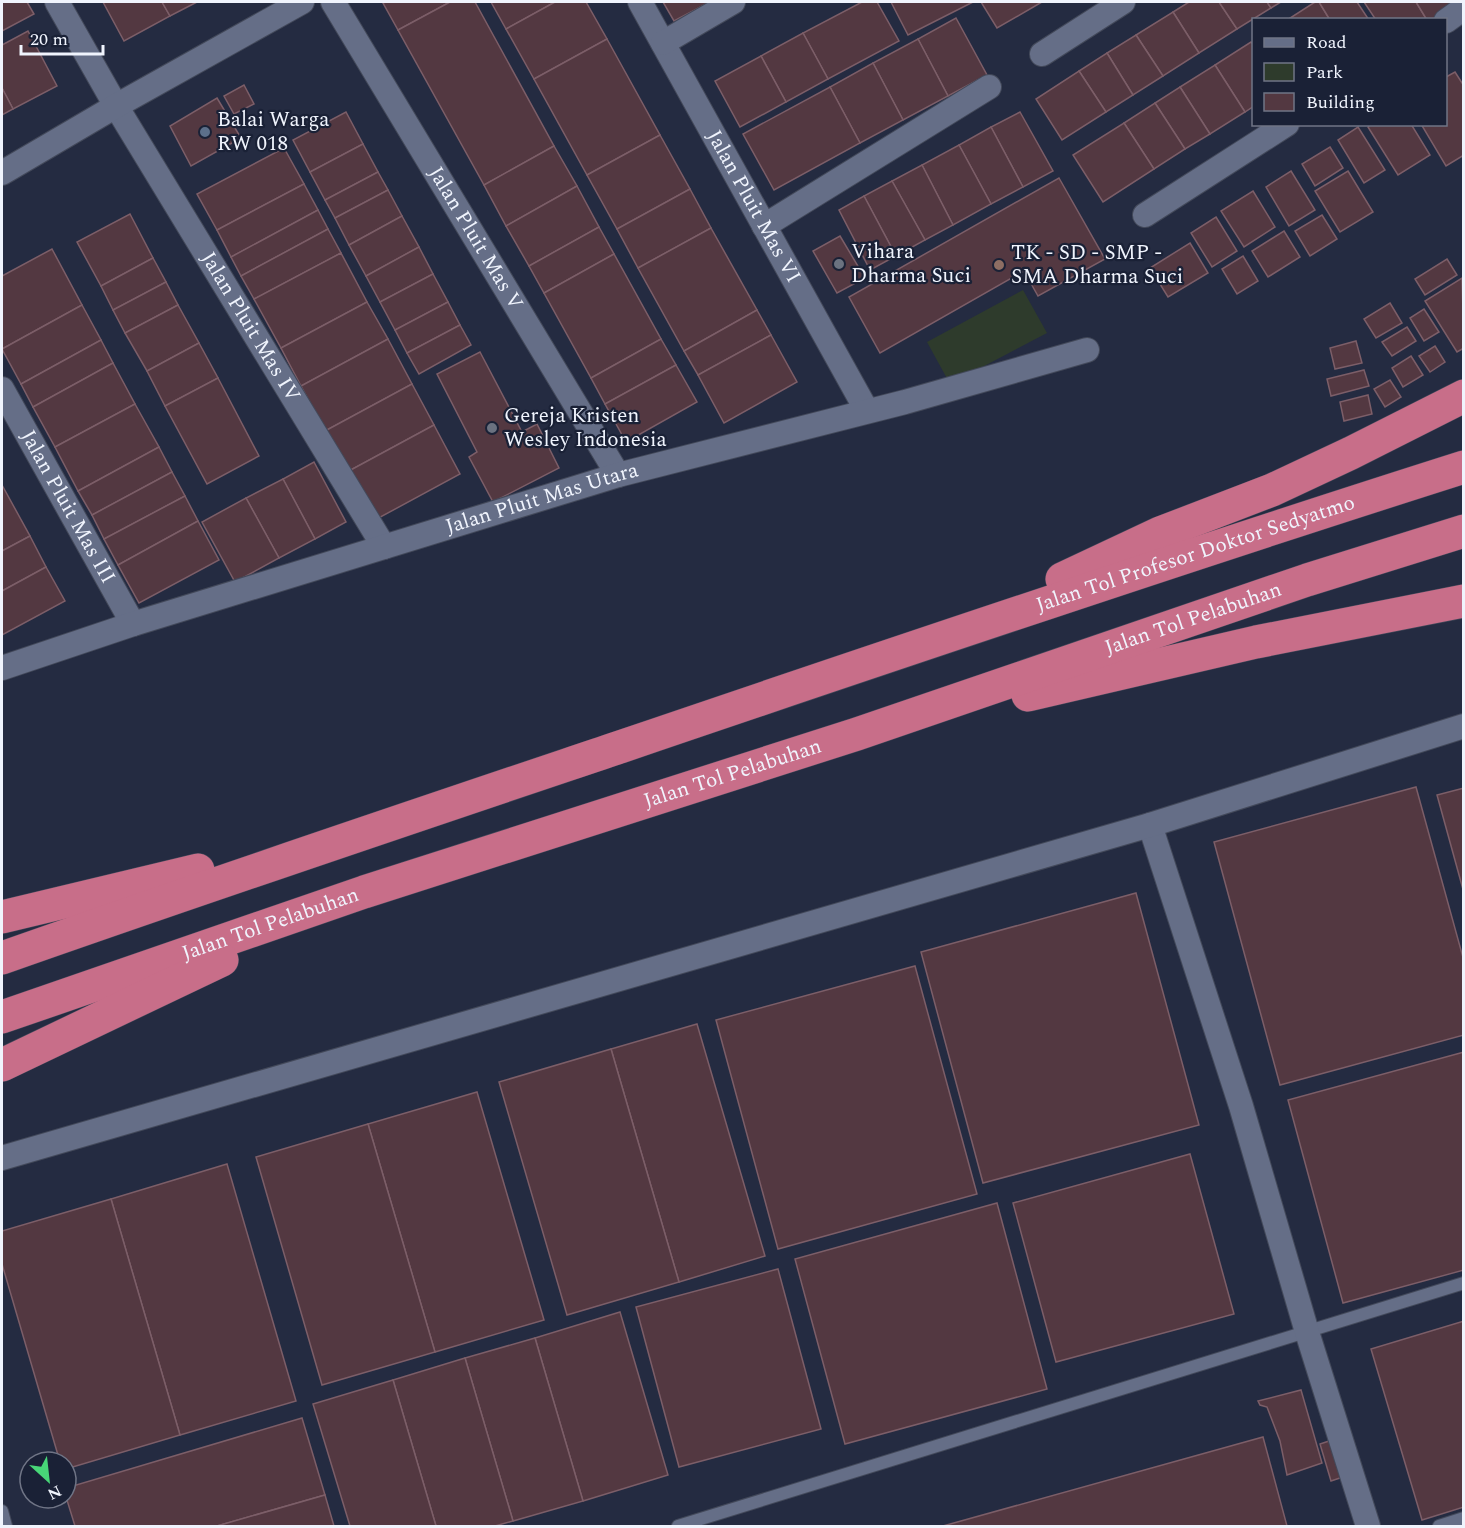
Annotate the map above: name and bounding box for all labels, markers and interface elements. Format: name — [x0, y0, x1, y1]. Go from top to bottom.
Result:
scale bar — [21, 18, 104, 56]
legend — [1252, 18, 1447, 126]
text: 20 m — [30, 26, 68, 53]
text: Road — [1306, 29, 1347, 56]
text: Park — [1306, 59, 1343, 86]
text: Building — [1306, 89, 1375, 116]
place label: Balai Warga RW 018 — [217, 104, 330, 160]
street label: Jalan Pluit Mas VI — [698, 124, 809, 289]
marker: Balai Warga RW 018 — [198, 125, 212, 139]
street label: Jalan Pluit Mas V — [420, 160, 531, 316]
place label: Vihara Dharma Suci — [851, 236, 971, 292]
place label: TK - SD - SMP - SMA Dharma Suci — [1011, 237, 1183, 293]
street label: Jalan Pluit Mas IV — [192, 246, 308, 408]
marker: Vihara Dharma Suci — [832, 257, 846, 271]
marker: TK - SD - SMP - SMA Dharma Suci — [992, 258, 1006, 272]
place label: Gereja Kristen Wesley Indonesia — [504, 400, 668, 456]
marker: Gereja Kristen Wesley Indonesia — [485, 421, 499, 435]
street label: Jalan Pluit Mas III — [12, 424, 124, 590]
street label: Jalan Pluit Mas Utara — [441, 454, 643, 543]
street label: Jalan Tol Profesor Doktor Sedyatmo — [1032, 487, 1359, 621]
street label: Jalan Tol Pelabuhan — [1100, 574, 1286, 664]
street label: Jalan Tol Pelabuhan — [639, 730, 826, 817]
street label: Jalan Tol Pelabuhan — [178, 879, 363, 970]
north arrow — [18, 1450, 78, 1510]
text: N — [43, 1479, 66, 1506]

